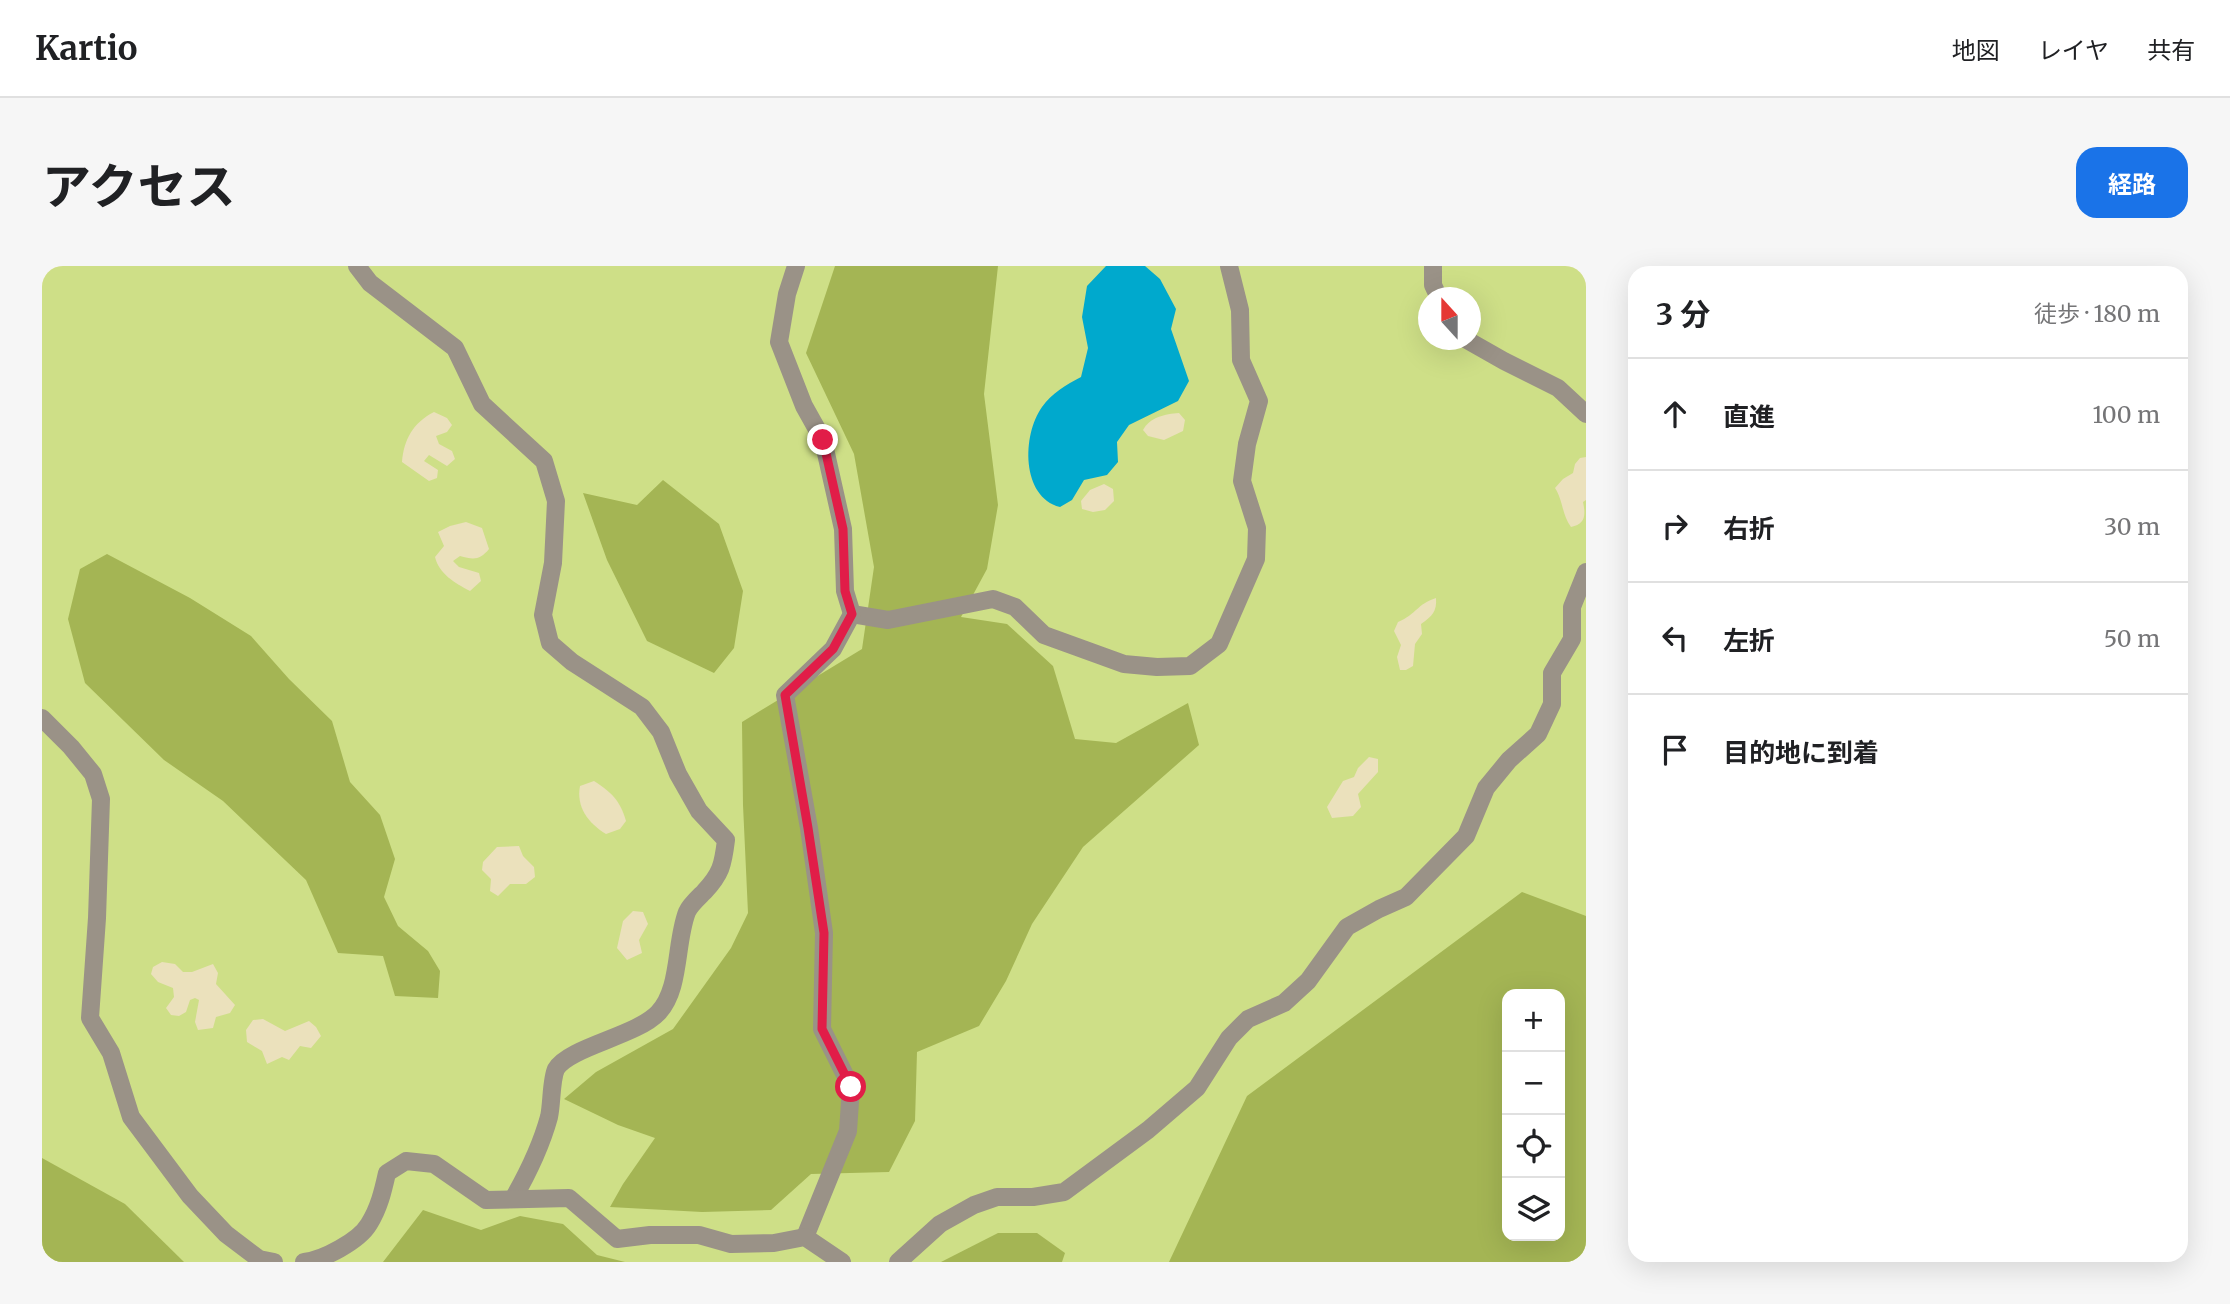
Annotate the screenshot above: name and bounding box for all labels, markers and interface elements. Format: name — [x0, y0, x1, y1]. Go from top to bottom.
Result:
text: Kartio — [35, 28, 138, 69]
text: 地図 — [1952, 35, 2000, 66]
text: レイヤ — [2038, 35, 2109, 66]
text: 共有 — [2147, 35, 2195, 66]
button: 経路 — [2076, 147, 2188, 218]
text: アクセス — [42, 156, 236, 217]
north arrow — [1418, 287, 1481, 350]
text: 3 分 — [1656, 295, 1710, 333]
text: 徒歩 · 180 m — [2034, 299, 2160, 328]
icon: ahead — [1656, 395, 1694, 433]
text: 直進 — [1723, 400, 1775, 433]
text: 100 m — [2092, 400, 2160, 429]
route end — [807, 424, 838, 455]
icon: right — [1656, 507, 1694, 545]
text: 右折 — [1723, 512, 1775, 545]
text: 30 m — [2104, 512, 2160, 541]
icon: left — [1656, 619, 1694, 657]
text: 左折 — [1723, 624, 1775, 657]
text: 50 m — [2104, 624, 2160, 653]
icon: arrive — [1656, 731, 1694, 769]
text: 目的地に到着 — [1723, 736, 1879, 769]
map controls — [1502, 989, 1565, 1241]
button: + — [1502, 989, 1565, 1052]
button: − — [1502, 1052, 1565, 1115]
route start — [835, 1071, 866, 1102]
button: locate — [1502, 1115, 1565, 1178]
button: layers — [1502, 1178, 1565, 1241]

